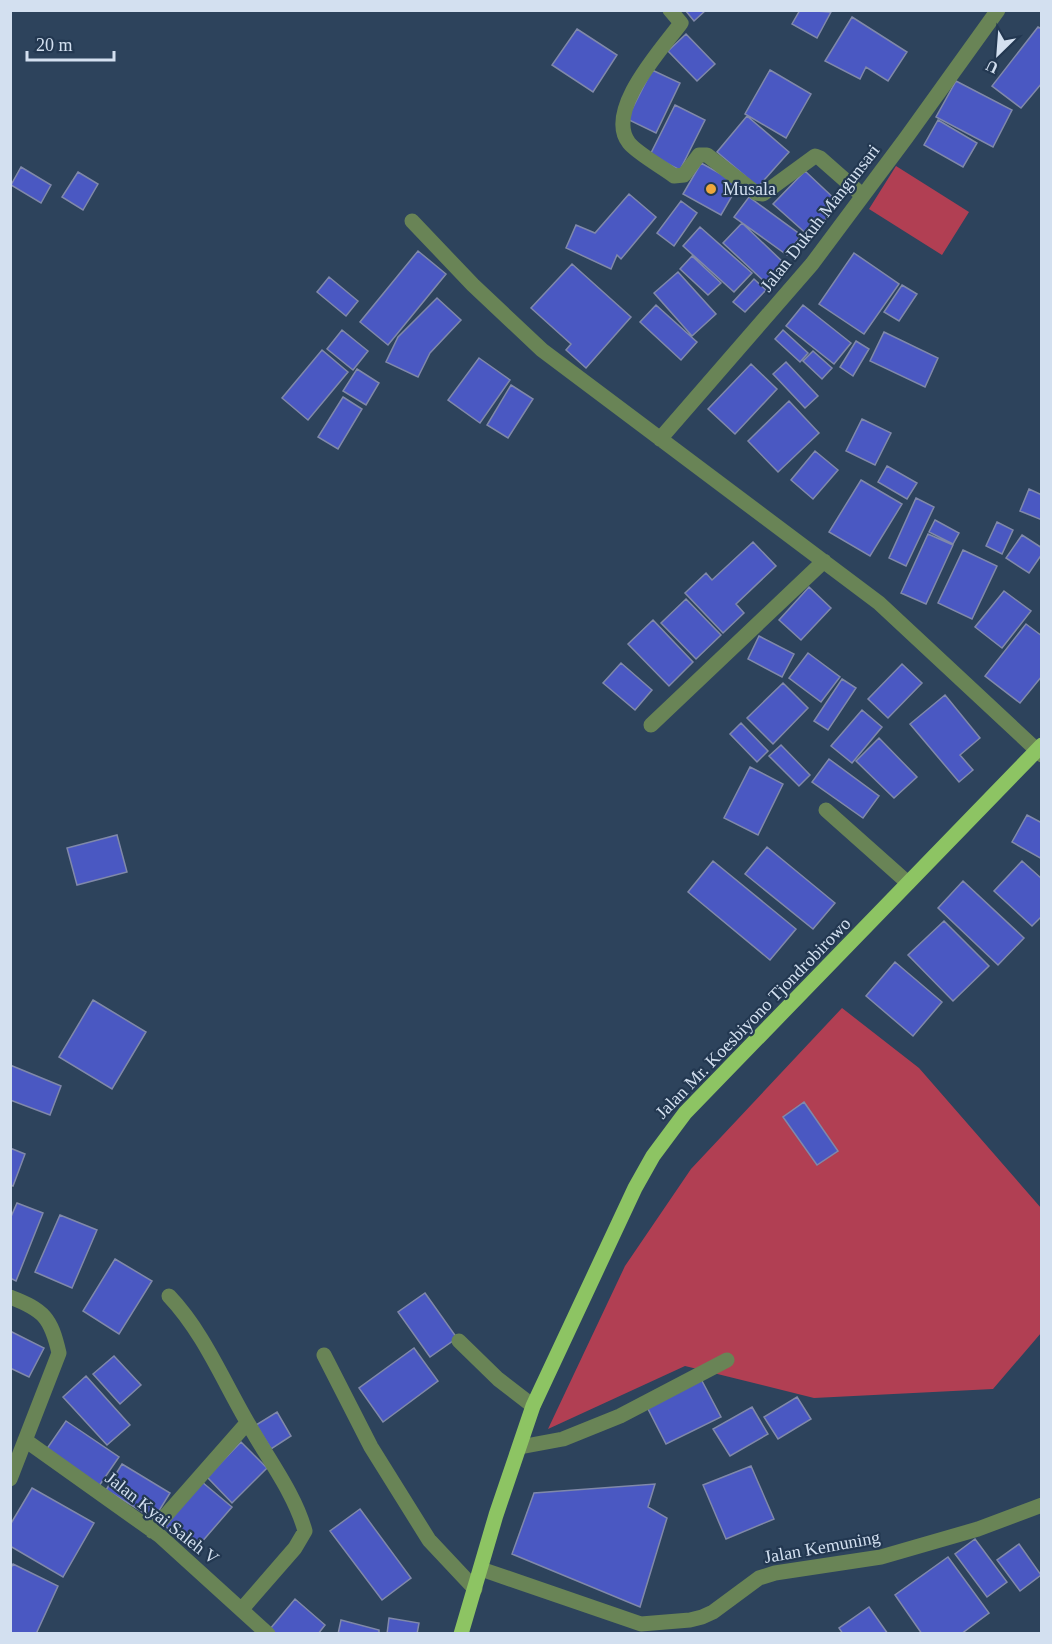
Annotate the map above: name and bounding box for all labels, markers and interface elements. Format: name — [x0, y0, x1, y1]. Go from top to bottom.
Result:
scale bar — [27, 24, 114, 62]
north arrow — [968, 24, 1028, 84]
text: 20 m — [36, 35, 73, 55]
text: U — [983, 57, 1001, 77]
street label: Jalan Dukuh Mangunsari — [756, 141, 884, 295]
place label: Musala — [723, 179, 776, 199]
marker: Musala — [704, 182, 718, 196]
street label: Jalan Mr. Koesbiyono Tjondrobirowo — [651, 913, 855, 1123]
street label: Jalan Kyai Saleh V — [101, 1468, 223, 1568]
street label: Jalan Kemuning — [762, 1527, 882, 1567]

